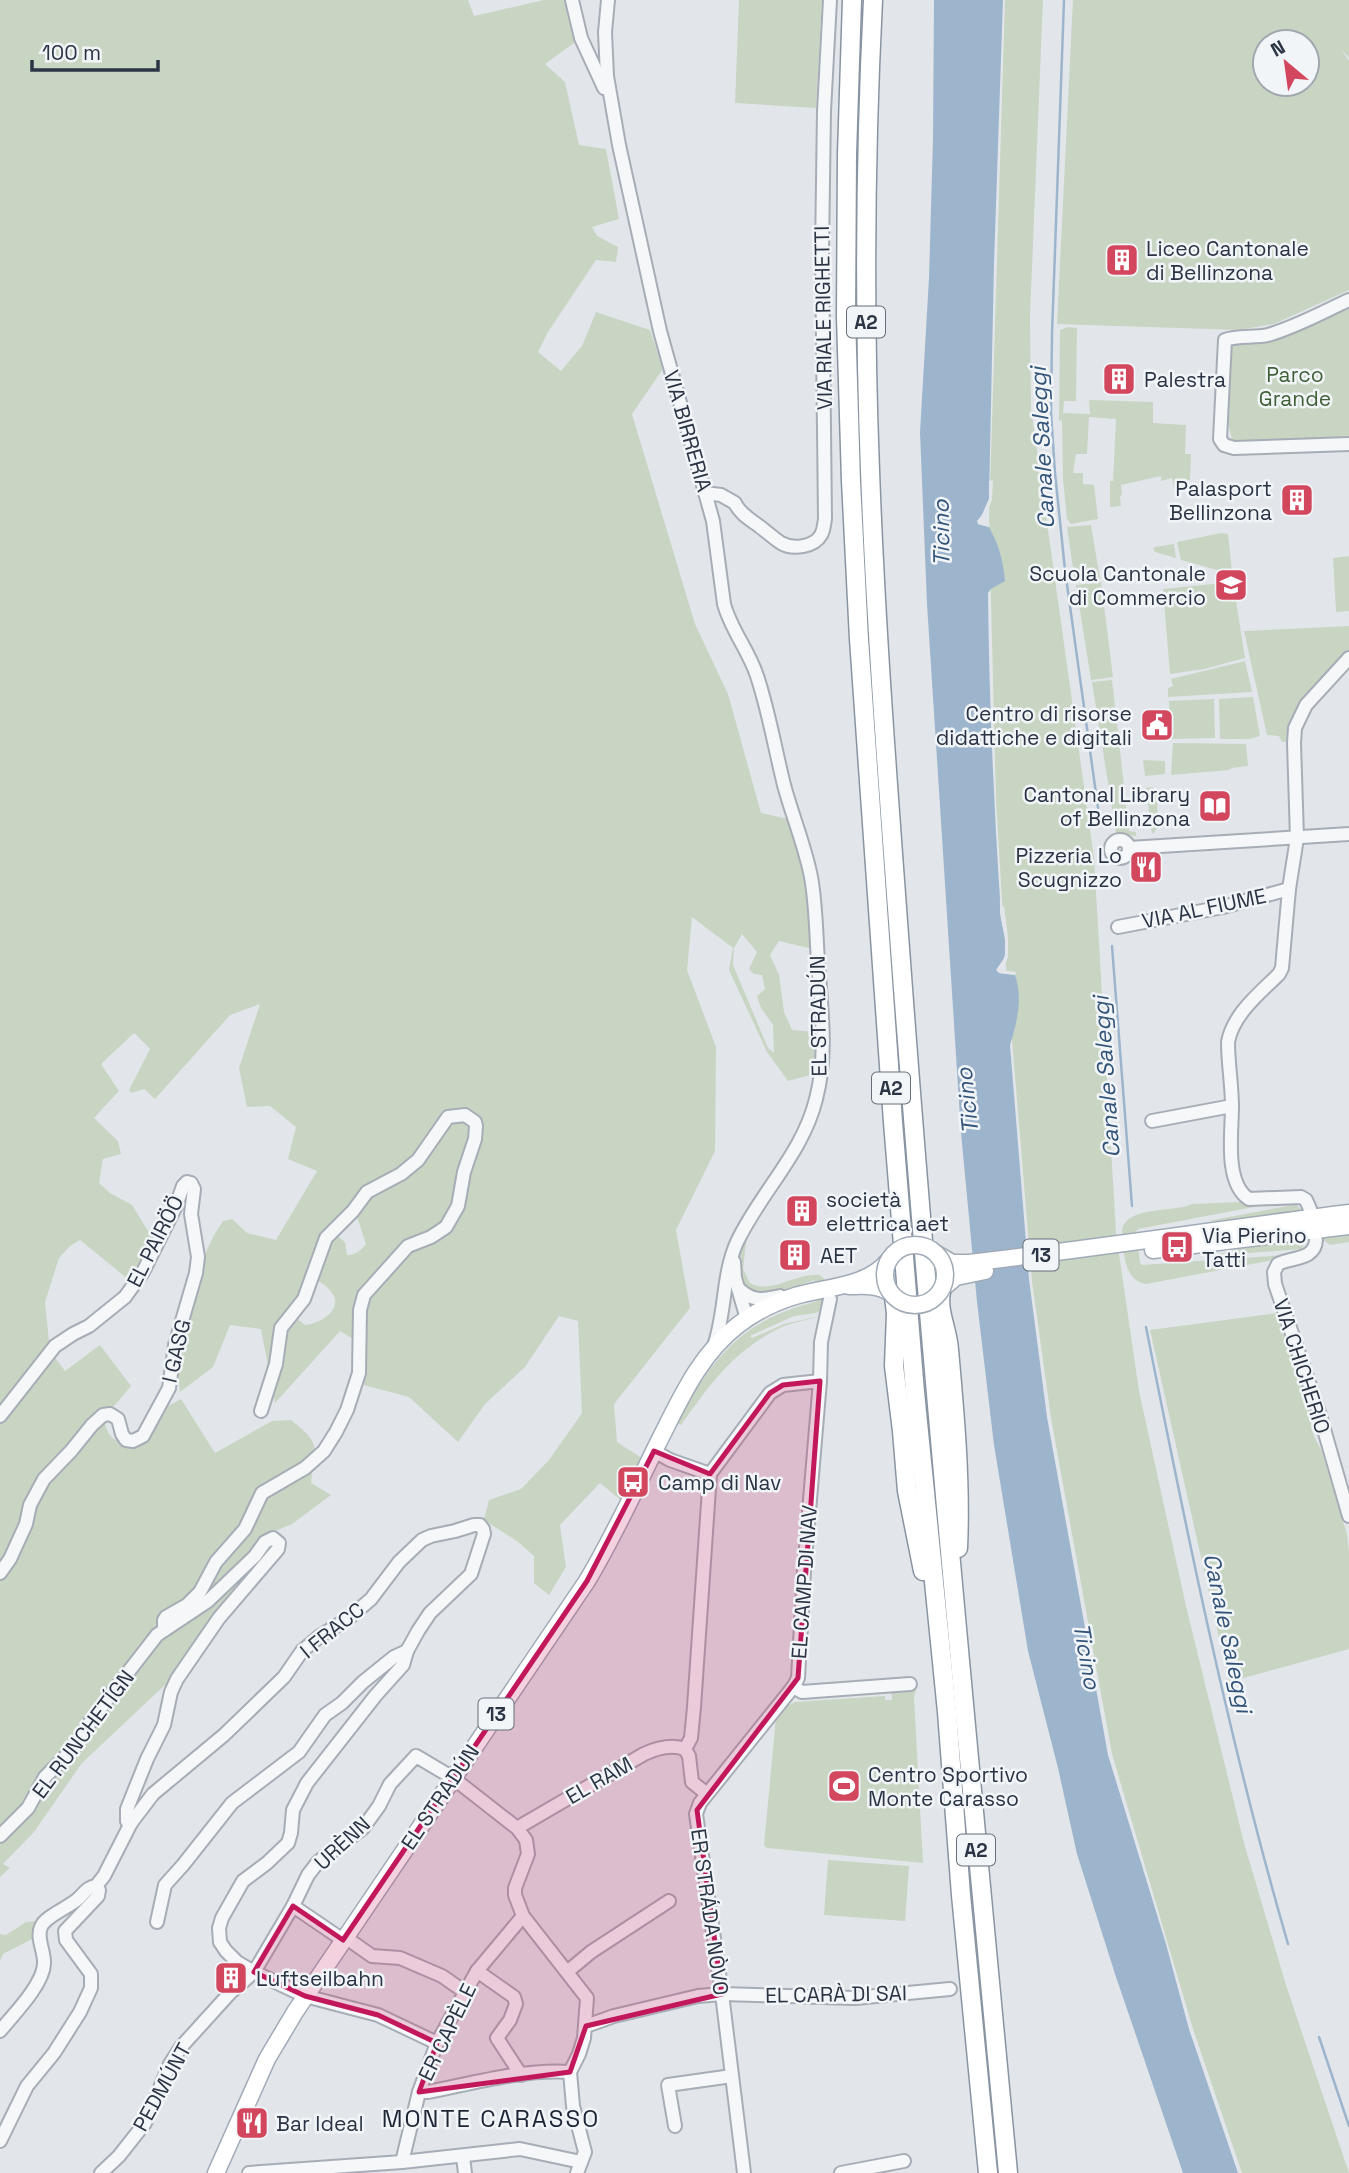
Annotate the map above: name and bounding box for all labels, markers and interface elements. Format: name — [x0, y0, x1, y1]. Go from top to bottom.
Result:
scale bar — [32, 28, 158, 72]
north arrow — [1251, 28, 1321, 98]
text: N — [1266, 35, 1290, 63]
text: 100 m — [42, 39, 101, 66]
street label: VIA RIALE RIGHETTI — [808, 226, 838, 410]
place label: Liceo Cantonale di Bellinzona — [1146, 235, 1309, 286]
building icon: Liceo Cantonale di Bellinzona — [1103, 241, 1141, 279]
road number: A2 — [847, 306, 885, 338]
building icon: Palestra — [1100, 360, 1138, 398]
park label: Parco Grande — [1259, 361, 1331, 412]
water label: Canale Saleggi — [1023, 364, 1061, 530]
place label: Palestra — [1144, 366, 1226, 393]
street label: VIA BIRRERIA — [658, 367, 718, 495]
place label: Palasport Bellinzona — [1169, 475, 1272, 526]
building icon: Palasport Bellinzona — [1278, 481, 1316, 519]
water label: Ticino — [925, 499, 957, 567]
place label: Scuola Cantonale di Commercio — [1029, 560, 1206, 611]
school or university icon: Scuola Cantonale di Commercio — [1212, 566, 1250, 604]
place label: Centro di risorse didattiche e digitali — [936, 700, 1132, 751]
public building icon: Centro di risorse didattiche e digitali — [1138, 706, 1176, 744]
place label: Cantonal Library of Bellinzona — [1024, 781, 1190, 832]
library icon: Cantonal Library of Bellinzona — [1196, 787, 1234, 825]
place label: Pizzeria Lo Scugnizzo — [1015, 842, 1122, 893]
restaurant icon: Pizzeria Lo Scugnizzo — [1127, 848, 1165, 886]
street label: VIA AL FIUME — [1139, 882, 1269, 934]
street label: EL STRADÚN — [803, 955, 833, 1077]
water label: Canale Saleggi — [1085, 993, 1127, 1159]
water label: Ticino — [949, 1066, 985, 1136]
road number: A2 — [872, 1072, 910, 1104]
place label: società elettrica aet — [826, 1186, 949, 1237]
street label: EL PAIRÖÖ — [120, 1191, 190, 1291]
building icon: società elettrica aet — [783, 1192, 821, 1230]
place label: Via Pierino Tatti — [1202, 1222, 1307, 1273]
bus stop icon: Via Pierino Tatti — [1158, 1228, 1196, 1266]
building icon: AET — [776, 1236, 814, 1274]
road number: 13 — [1024, 1240, 1058, 1270]
place label: AET — [820, 1242, 857, 1269]
street label: VIA CHICHERIO — [1267, 1295, 1337, 1437]
street label: I GASG — [156, 1317, 196, 1385]
bus stop icon: Camp di Nav — [614, 1463, 652, 1501]
place label: Camp di Nav — [658, 1469, 781, 1496]
street label: EL CAMP DI NAV — [785, 1504, 823, 1660]
water label: Canale Saleggi — [1196, 1551, 1260, 1718]
street label: I FRACC — [294, 1596, 370, 1664]
water label: Ticino — [1066, 1621, 1108, 1692]
street label: EL RUNCHETÍGN — [26, 1665, 140, 1803]
road number: 13 — [478, 1698, 514, 1730]
street label: EL STRADÚN — [395, 1739, 485, 1855]
street label: EL RAM — [561, 1750, 637, 1810]
place label: Centro Sportivo Monte Carasso — [868, 1761, 1028, 1812]
sports icon: Centro Sportivo Monte Carasso — [825, 1767, 863, 1805]
street label: URÈNN — [308, 1810, 376, 1876]
street label: ER STRÁDA NÒVO — [685, 1827, 735, 1997]
road number: A2 — [957, 1834, 995, 1866]
building icon: Luftseilbahn — [212, 1959, 250, 1997]
place label: Luftseilbahn — [256, 1965, 384, 1992]
street label: ER CAPÈLE — [412, 1979, 482, 2085]
street label: EL CARÀ DI SAI — [765, 1979, 907, 2009]
street label: PEDMÚNT — [127, 2038, 197, 2136]
district label: MONTE CARASSO — [382, 2103, 600, 2134]
restaurant icon: Bar Ideal — [233, 2104, 271, 2142]
place label: Bar Ideal — [276, 2110, 364, 2137]

